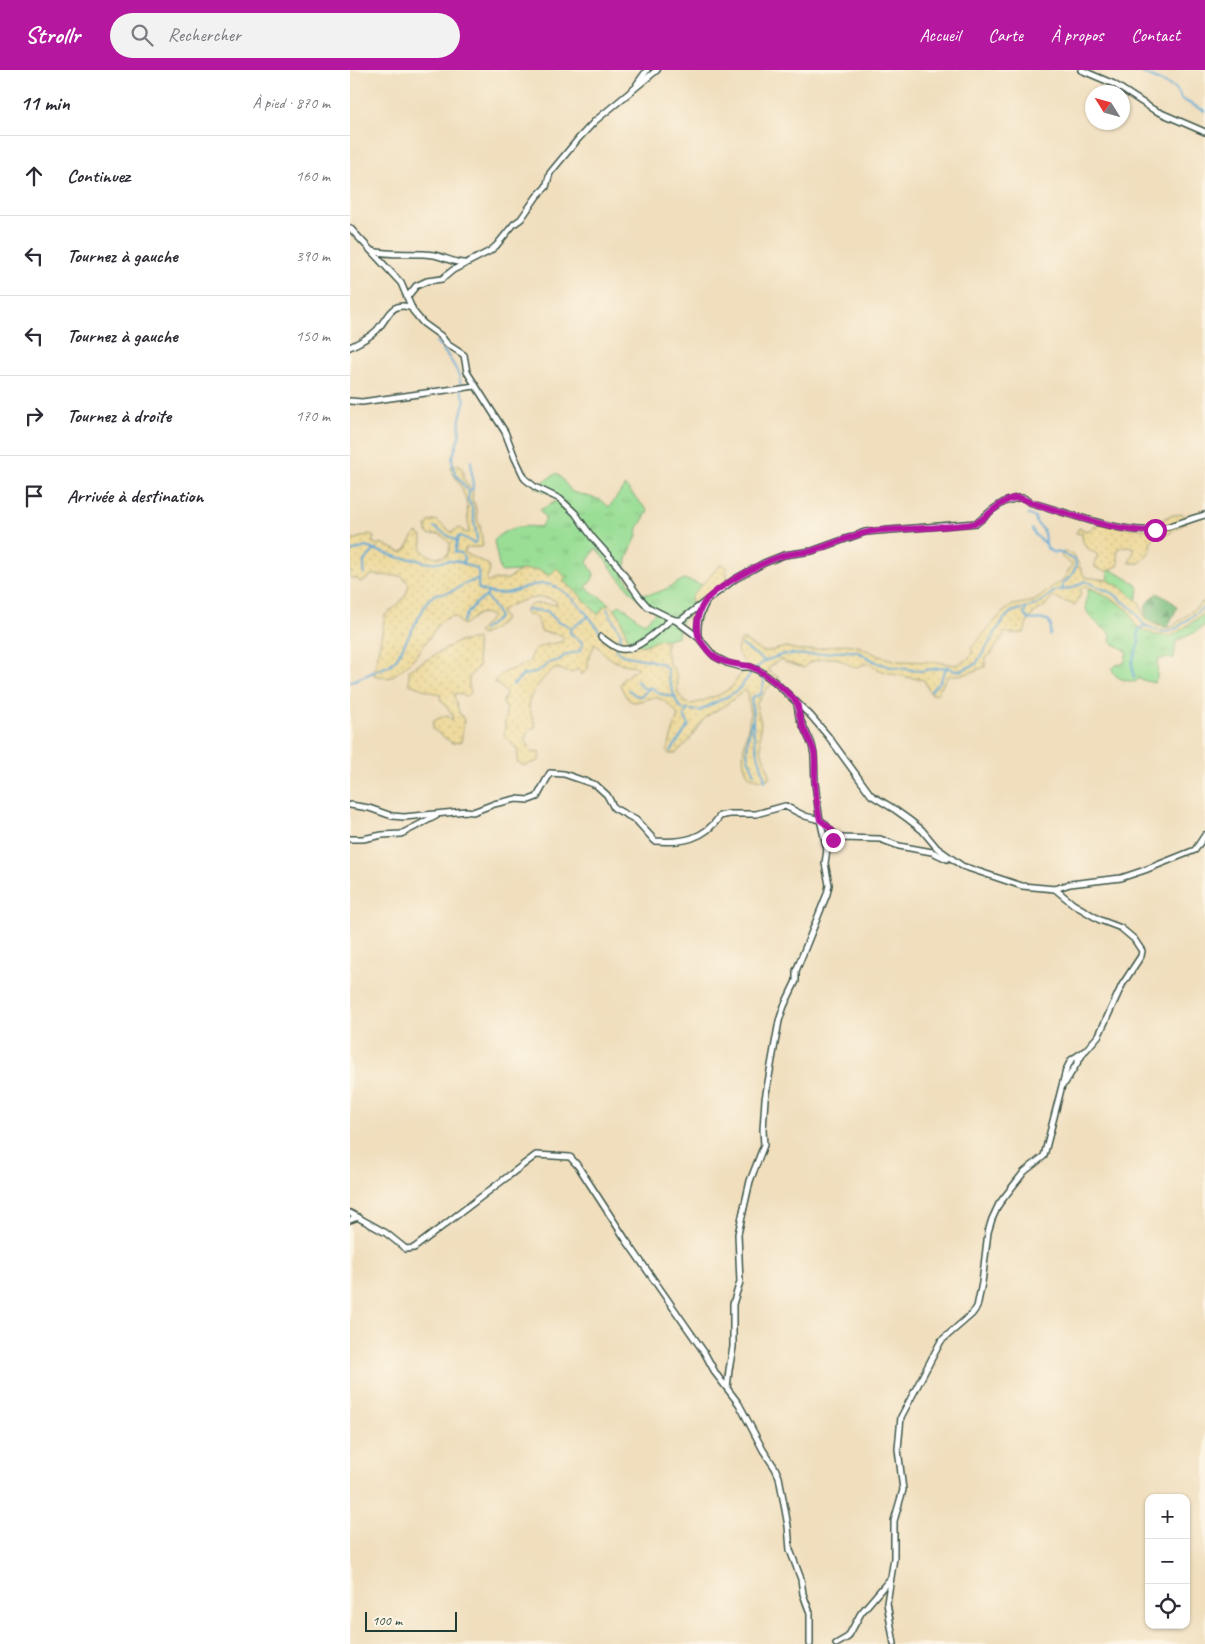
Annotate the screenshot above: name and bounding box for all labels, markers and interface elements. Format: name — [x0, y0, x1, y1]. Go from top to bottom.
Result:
search box — [110, 13, 460, 58]
text: Strollr — [25, 20, 80, 50]
icon: search — [128, 21, 156, 49]
text: Rechercher — [168, 23, 241, 47]
text: Accueil — [920, 24, 960, 46]
text: Carte — [988, 24, 1023, 46]
text: À propos — [1051, 24, 1103, 46]
text: Contact — [1131, 24, 1180, 46]
north arrow — [1085, 85, 1130, 130]
text: 11 min — [20, 90, 70, 116]
text: À pied · 870 m — [252, 93, 330, 113]
icon: ahead — [20, 162, 48, 190]
text: Continuez — [67, 164, 130, 188]
text: 160 m — [296, 166, 330, 186]
icon: left — [20, 242, 48, 270]
text: Tournez à gauche — [67, 244, 178, 268]
text: 390 m — [296, 246, 330, 266]
icon: left — [20, 322, 48, 350]
text: Tournez à gauche — [67, 324, 178, 348]
text: 150 m — [296, 326, 330, 346]
icon: right — [20, 402, 48, 430]
text: Tournez à droite — [67, 404, 171, 428]
text: 170 m — [296, 406, 330, 426]
icon: arrive — [20, 482, 48, 510]
text: Arrivée à destination — [67, 484, 203, 508]
route start — [1144, 519, 1167, 542]
route end — [822, 829, 845, 852]
map controls — [1145, 1494, 1190, 1629]
button: + — [1145, 1494, 1190, 1539]
button: − — [1145, 1539, 1190, 1584]
button: locate — [1145, 1584, 1190, 1629]
scale bar — [365, 1609, 458, 1632]
text: 100 m — [372, 1612, 402, 1629]

